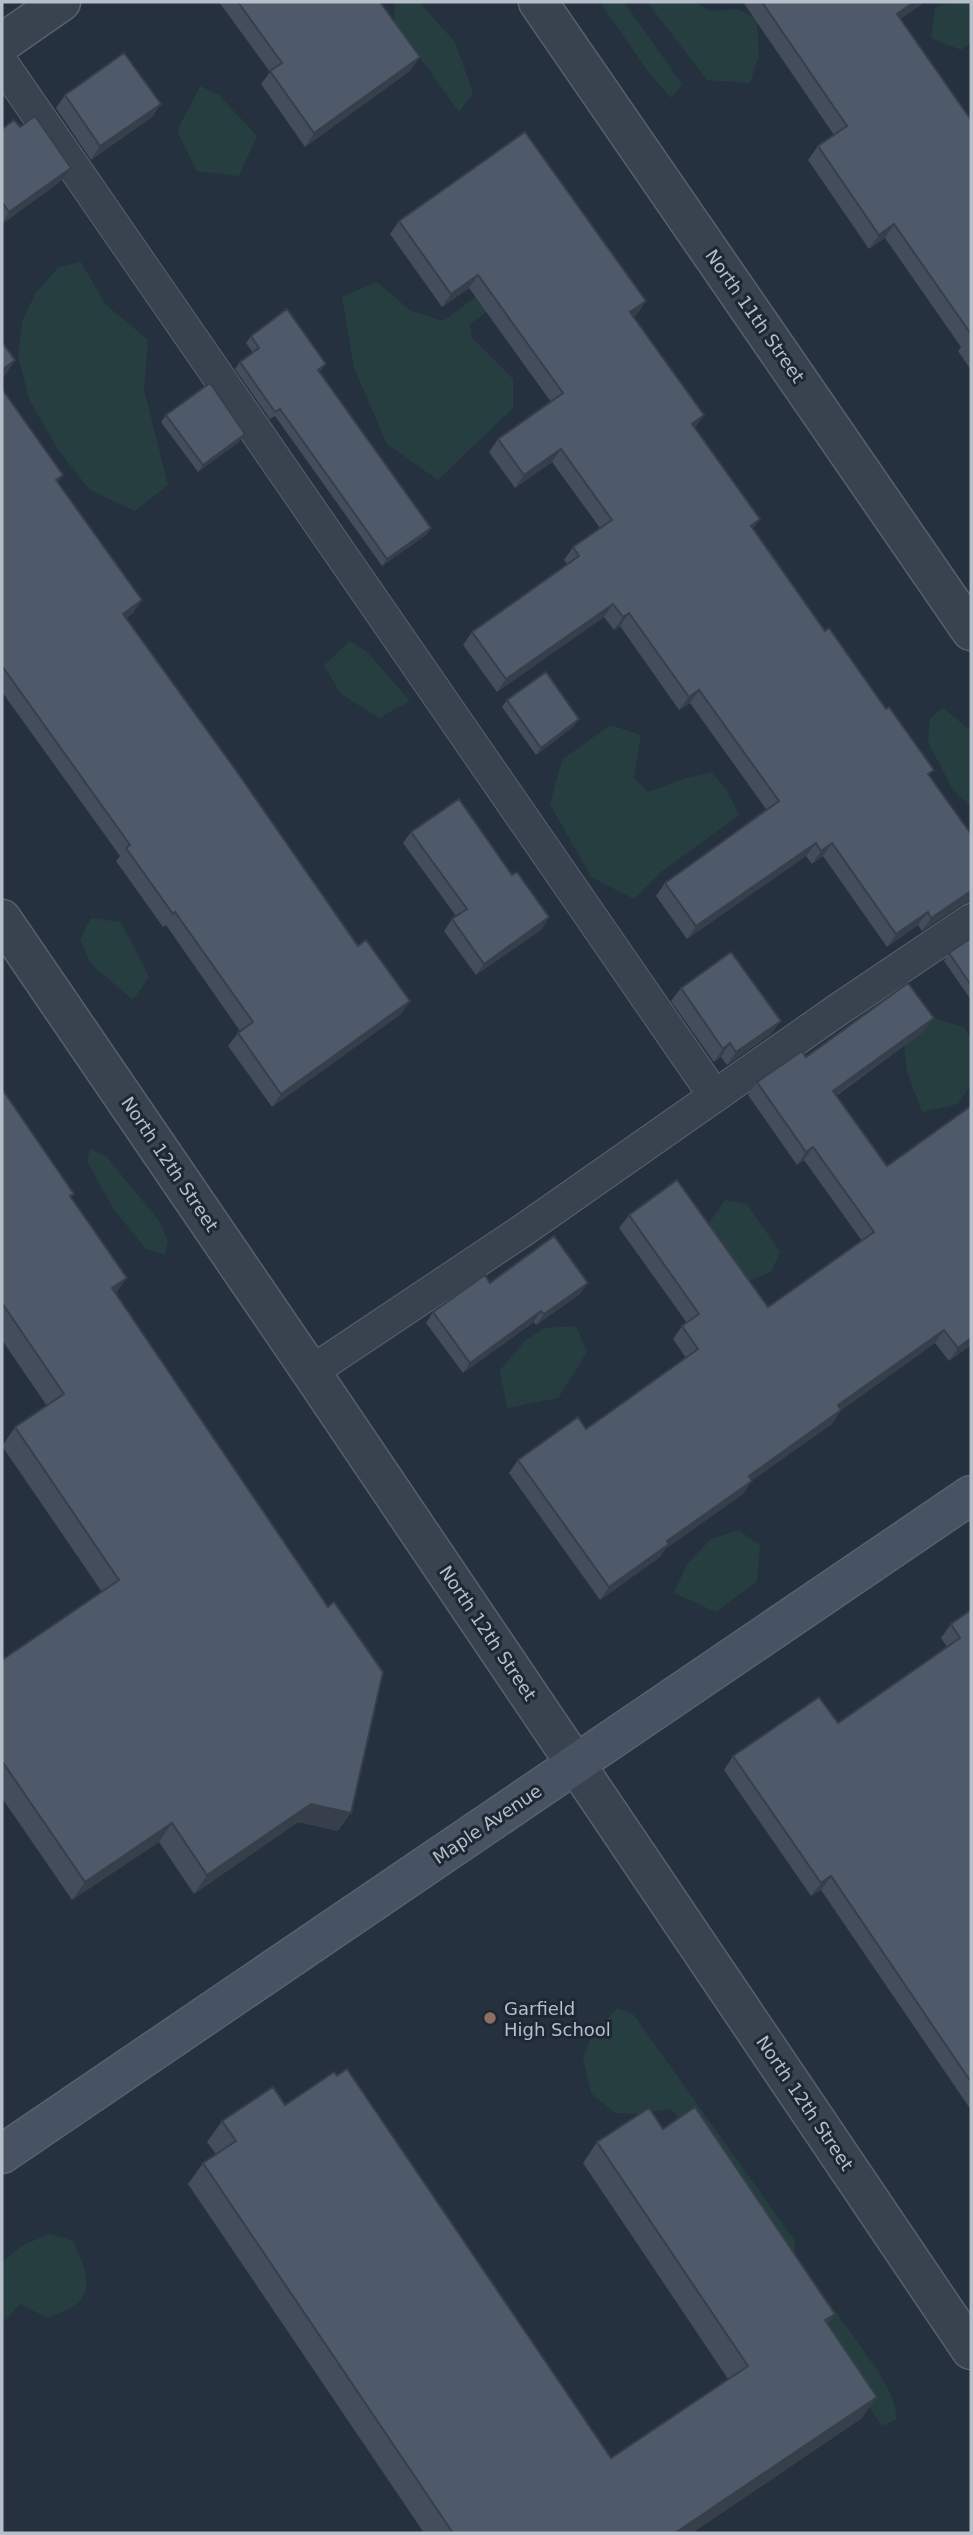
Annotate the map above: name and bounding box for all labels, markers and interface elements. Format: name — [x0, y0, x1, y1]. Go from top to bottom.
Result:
street label: North 11th Street — [701, 245, 809, 387]
street label: North 12th Street — [117, 1093, 223, 1235]
street label: North 12th Street — [435, 1562, 541, 1704]
street label: Maple Avenue — [429, 1780, 545, 1868]
place label: Garfield High School — [504, 1998, 611, 2040]
marker: Garfield High School — [482, 2010, 498, 2026]
street label: North 12th Street — [752, 2032, 858, 2174]

